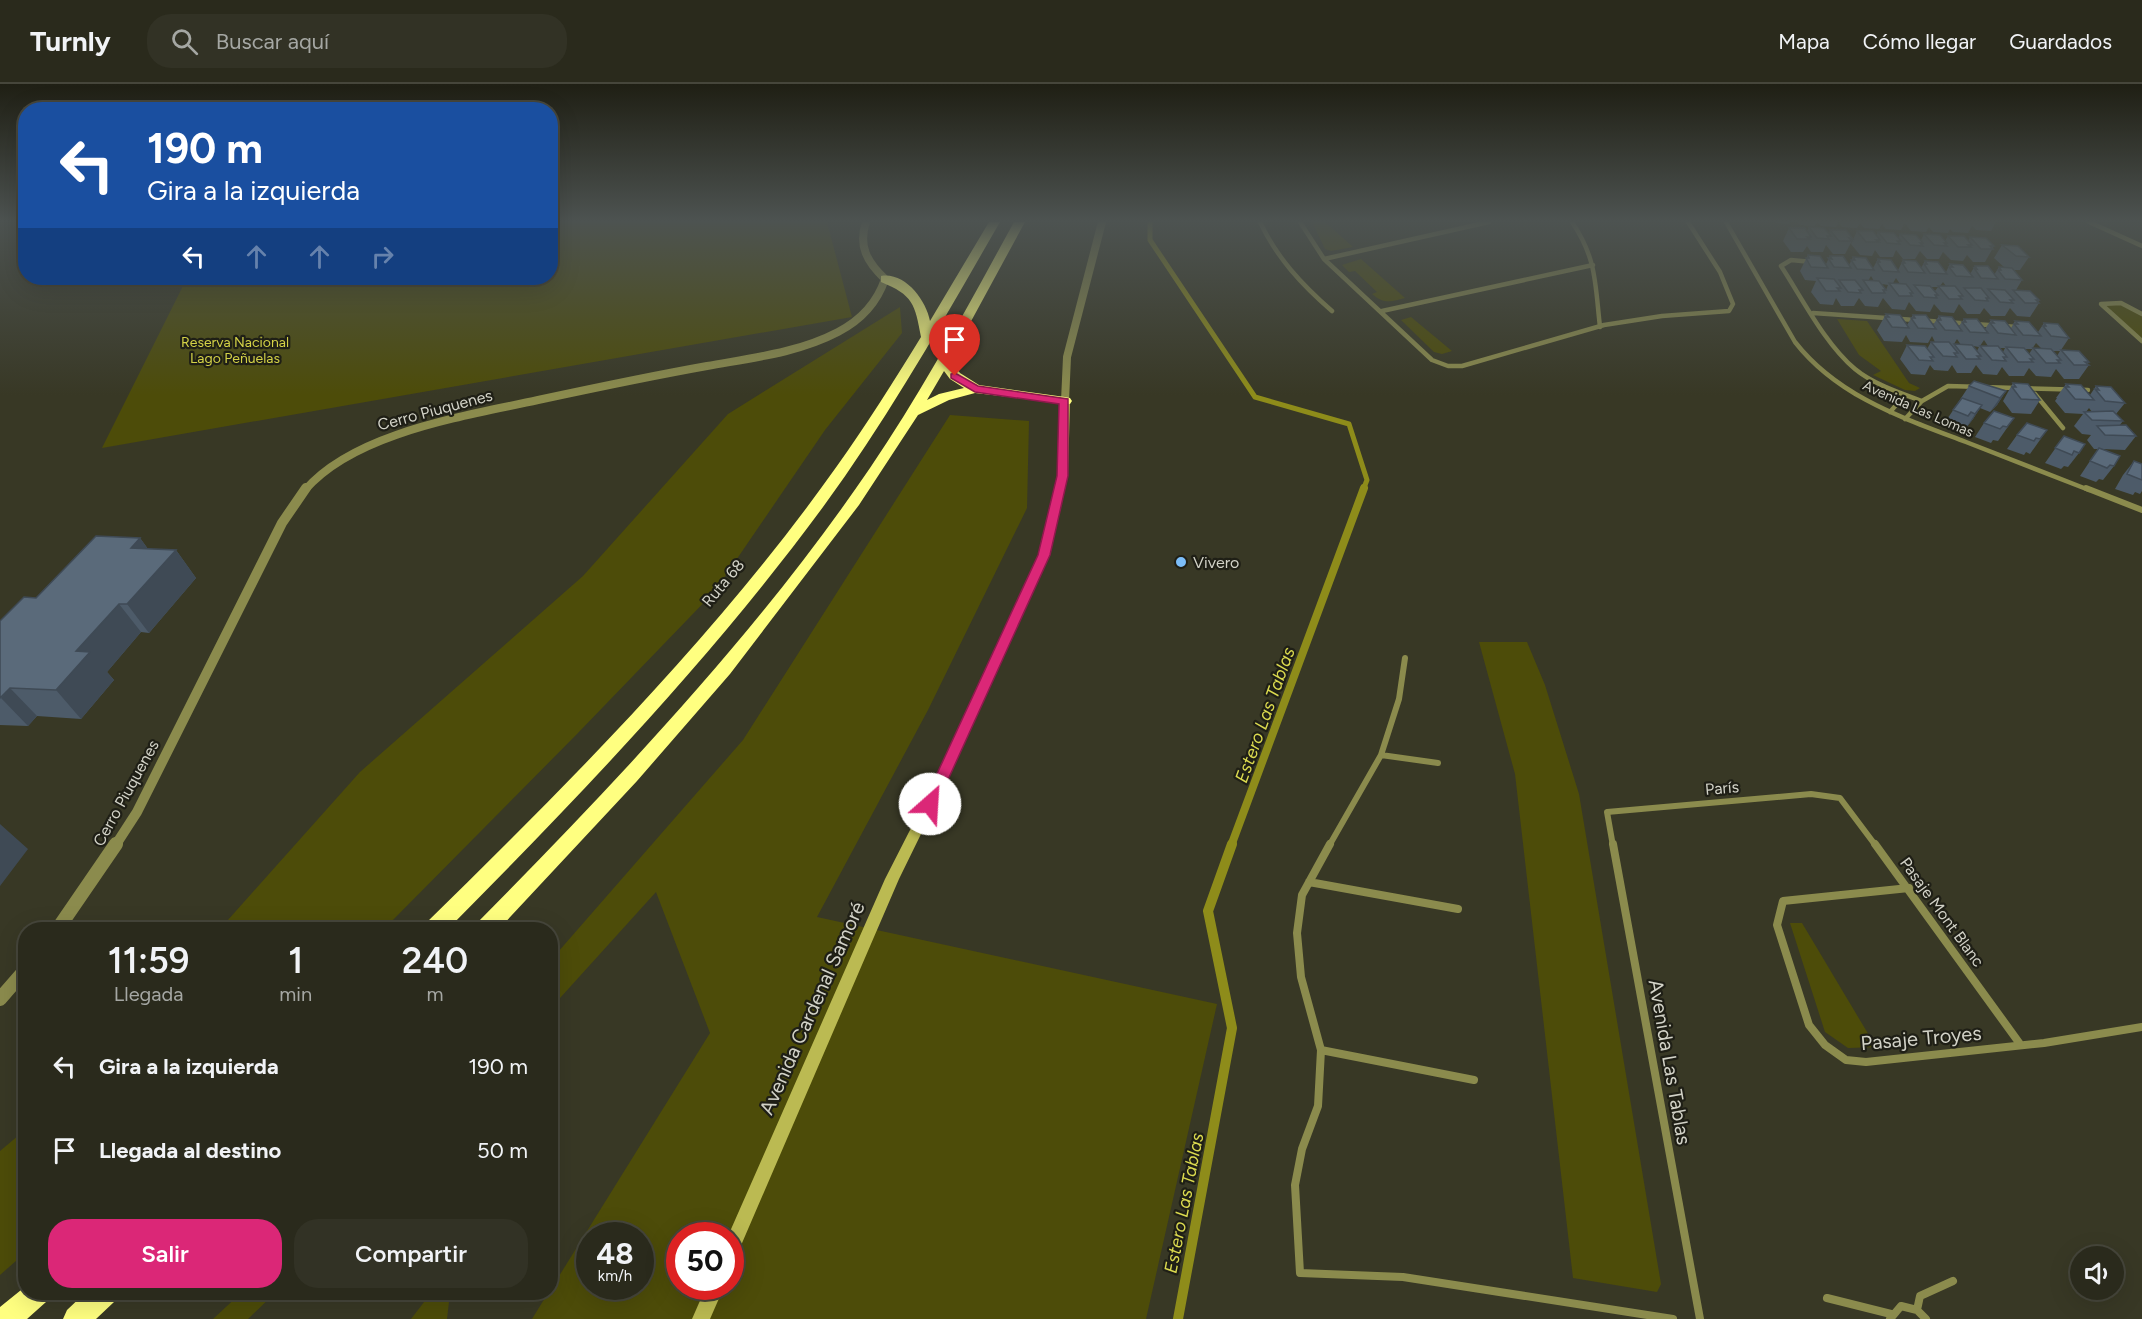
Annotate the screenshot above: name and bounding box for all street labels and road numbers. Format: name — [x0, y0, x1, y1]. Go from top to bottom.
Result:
street label: Avenida Las Lomas — [1860, 377, 1976, 441]
street label: Cerro Piuquenes — [375, 386, 495, 434]
street label: Ruta 68 — [698, 555, 748, 611]
street label: Cerro Piuquenes — [89, 737, 163, 849]
street label: París — [1704, 777, 1740, 799]
street label: Pasaje Mont Blanc — [1896, 854, 1988, 971]
street label: Avenida Cardenal Samoré — [754, 898, 870, 1118]
street label: Avenida Las Tablas — [1644, 977, 1696, 1147]
street label: Pasaje Troyes — [1860, 1021, 1982, 1055]

